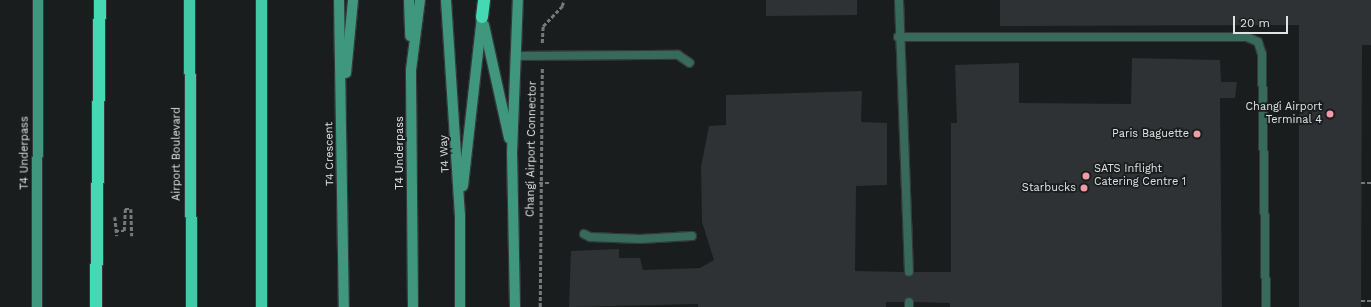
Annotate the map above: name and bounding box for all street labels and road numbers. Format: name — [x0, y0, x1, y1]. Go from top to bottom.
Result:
street label: Changi Airport Connector — [524, 81, 540, 217]
street label: Airport Boulevard — [170, 107, 184, 201]
street label: T4 Underpass — [18, 116, 32, 190]
street label: T4 Underpass — [393, 116, 407, 190]
street label: T4 Crescent — [323, 122, 337, 186]
street label: T4 Way — [437, 135, 453, 173]

